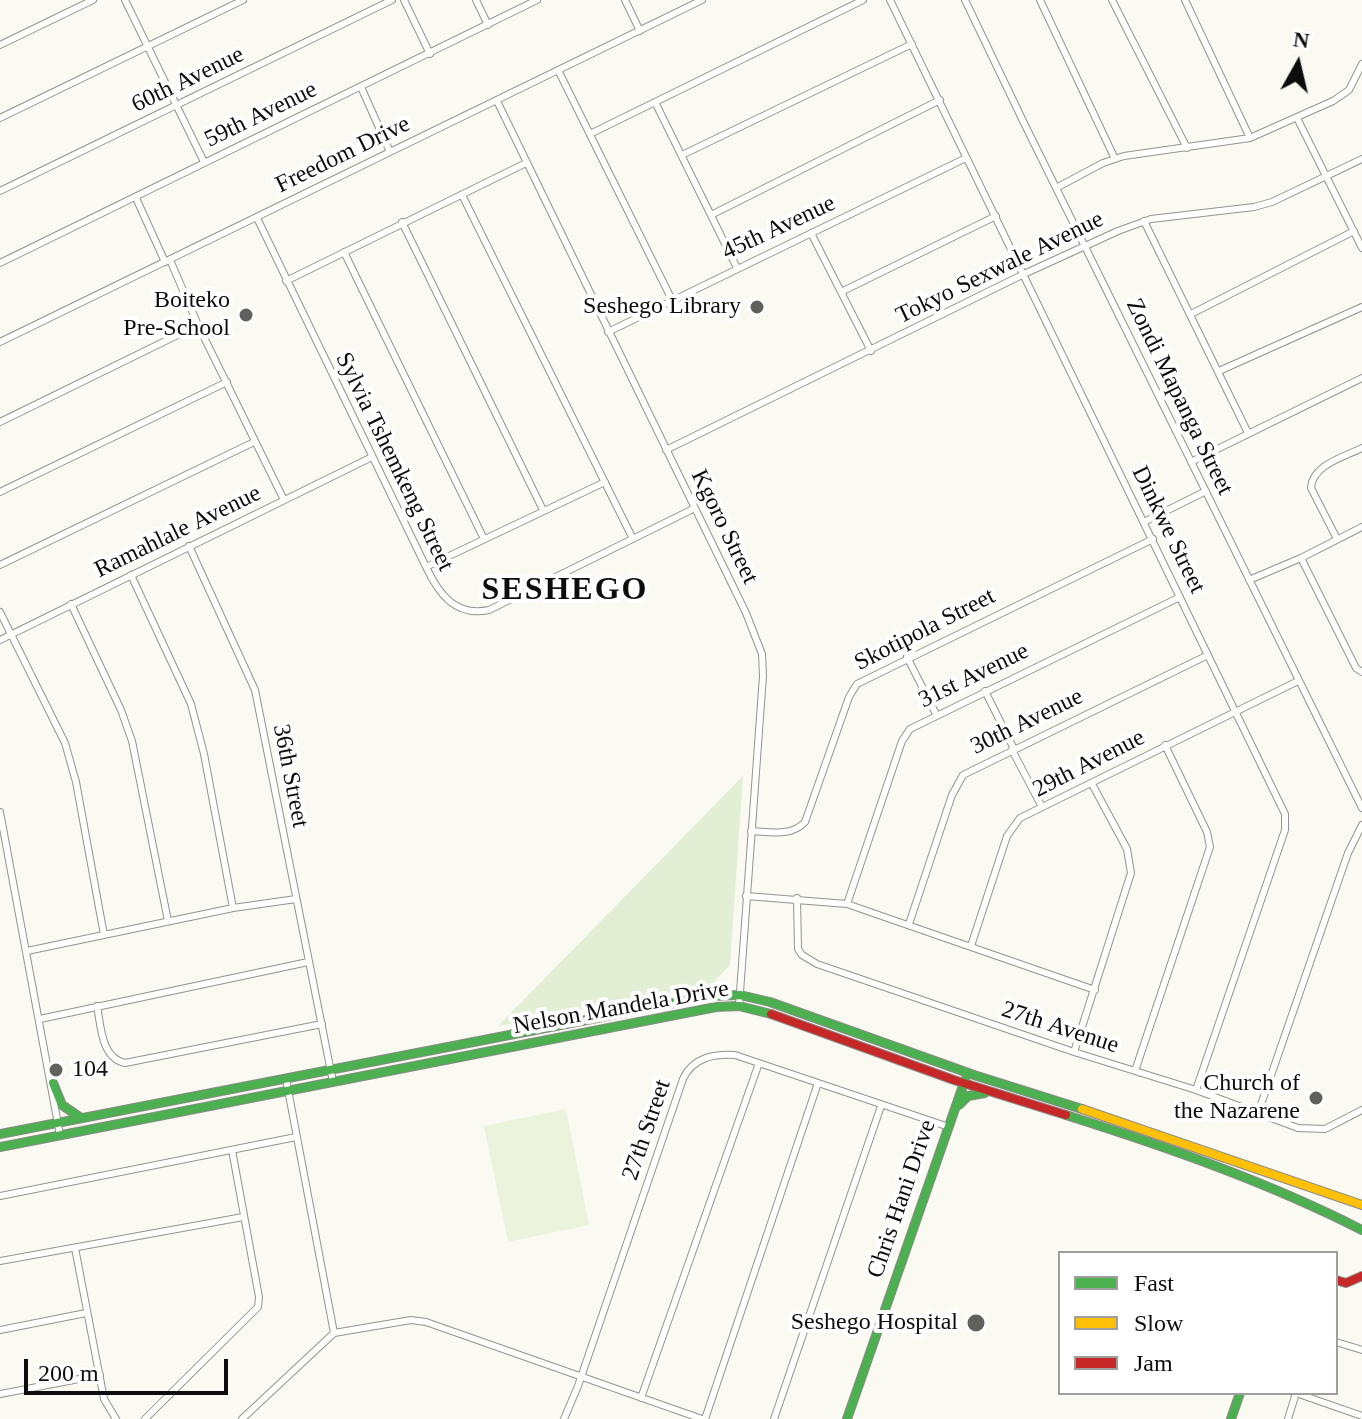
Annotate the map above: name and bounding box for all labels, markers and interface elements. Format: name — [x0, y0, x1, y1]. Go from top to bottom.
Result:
north arrow — [1258, 24, 1338, 104]
text: N — [1292, 26, 1311, 53]
street label: 60th Avenue — [127, 40, 249, 120]
street label: 59th Avenue — [200, 75, 322, 155]
street label: Freedom Drive — [271, 110, 415, 200]
street label: 45th Avenue — [718, 189, 840, 267]
street label: Tokyo Sexwale Avenue — [892, 205, 1108, 331]
place label: Boiteko Pre-School — [123, 287, 230, 343]
place label: Seshego Library — [583, 293, 741, 321]
street label: Zondi Mapanga Street — [1119, 294, 1239, 500]
marker: Seshego Library — [748, 298, 766, 316]
marker: Boiteko Pre-School — [237, 306, 255, 324]
street label: Sylvia Tshemkeng Street — [329, 348, 459, 576]
street label: Dinkwe Street — [1125, 462, 1211, 598]
street label: Kgoro Street — [684, 465, 764, 589]
street label: Ramahlale Avenue — [90, 479, 266, 585]
district label: SESHEGO — [482, 572, 648, 610]
street label: Skotipola Street — [850, 582, 1000, 678]
street label: 31st Avenue — [914, 637, 1034, 715]
street label: 30th Avenue — [966, 682, 1088, 762]
street label: 36th Street — [266, 722, 314, 830]
street label: 29th Avenue — [1028, 724, 1150, 804]
street label: Nelson Mandela Drive — [511, 975, 731, 1041]
street label: 27th Avenue — [998, 996, 1122, 1060]
place label: 104 — [72, 1056, 108, 1084]
marker: 104 — [47, 1061, 65, 1079]
place label: Church of the Nazarene — [1174, 1070, 1300, 1126]
street label: 27th Street — [616, 1076, 678, 1184]
marker: Church of the Nazarene — [1307, 1089, 1325, 1107]
street label: Chris Hani Drive — [861, 1116, 943, 1282]
legend — [1058, 1251, 1338, 1395]
text: Fast — [1134, 1270, 1174, 1296]
place label: Seshego Hospital — [791, 1309, 958, 1337]
text: Slow — [1134, 1310, 1183, 1336]
marker: Seshego Hospital — [965, 1312, 987, 1334]
scale bar — [28, 1343, 232, 1393]
text: Jam — [1134, 1350, 1173, 1376]
text: 200 m — [38, 1360, 99, 1386]

